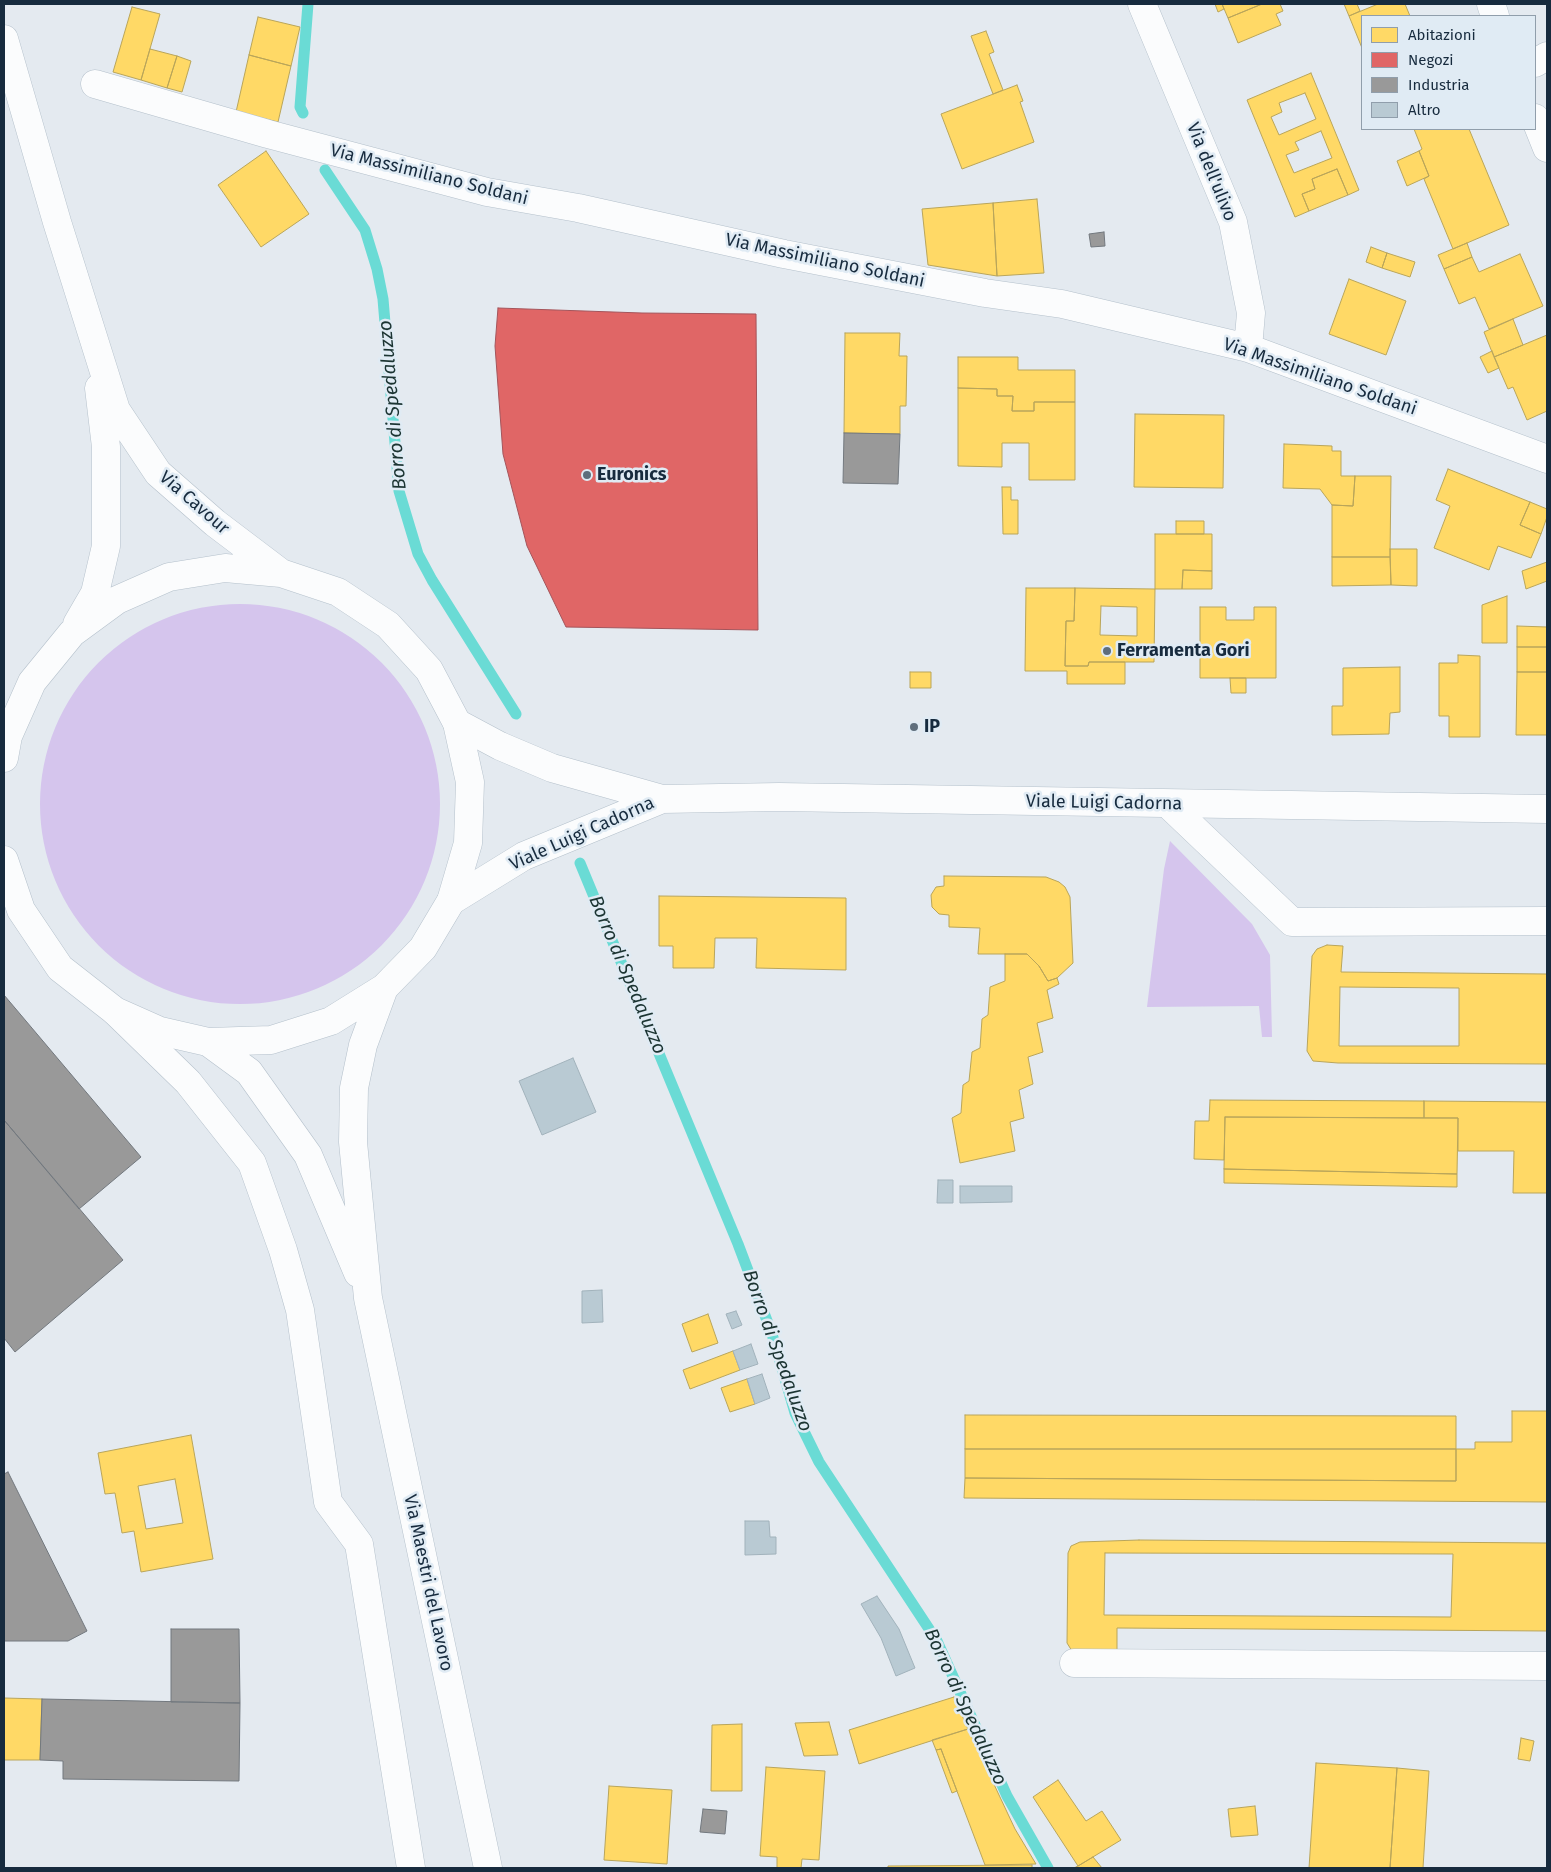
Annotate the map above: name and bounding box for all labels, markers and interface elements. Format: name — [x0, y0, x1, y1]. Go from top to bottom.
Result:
legend — [1361, 15, 1536, 130]
text: Abitazioni — [1408, 26, 1476, 44]
text: Negozi — [1408, 51, 1453, 69]
text: Industria — [1408, 76, 1470, 94]
text: Altro — [1408, 101, 1441, 119]
street label: Via dell'ulivo — [1181, 119, 1241, 225]
street label: Via Massimiliano Soldani — [328, 140, 530, 210]
street label: Via Massimiliano Soldani — [723, 229, 927, 293]
water label: Borro di Spedaluzzo — [374, 319, 412, 491]
street label: Via Massimiliano Soldani — [1220, 334, 1420, 420]
place label: Euronics — [597, 464, 666, 486]
street label: Via Cavour — [155, 467, 233, 539]
marker: Euronics — [581, 469, 593, 481]
place label: Ferramenta Gori — [1117, 640, 1250, 662]
marker: Ferramenta Gori — [1101, 645, 1113, 657]
place label: IP — [924, 716, 940, 738]
marker: IP — [908, 721, 920, 733]
street label: Viale Luigi Cadorna — [1026, 791, 1182, 815]
street label: Viale Luigi Cadorna — [506, 792, 658, 876]
water label: Borro di Spedaluzzo — [583, 892, 671, 1058]
water label: Borro di Spedaluzzo — [737, 1267, 817, 1435]
street label: Via Maestri del Lavoro — [399, 1493, 457, 1673]
water label: Borro di Spedaluzzo — [919, 1625, 1011, 1789]

